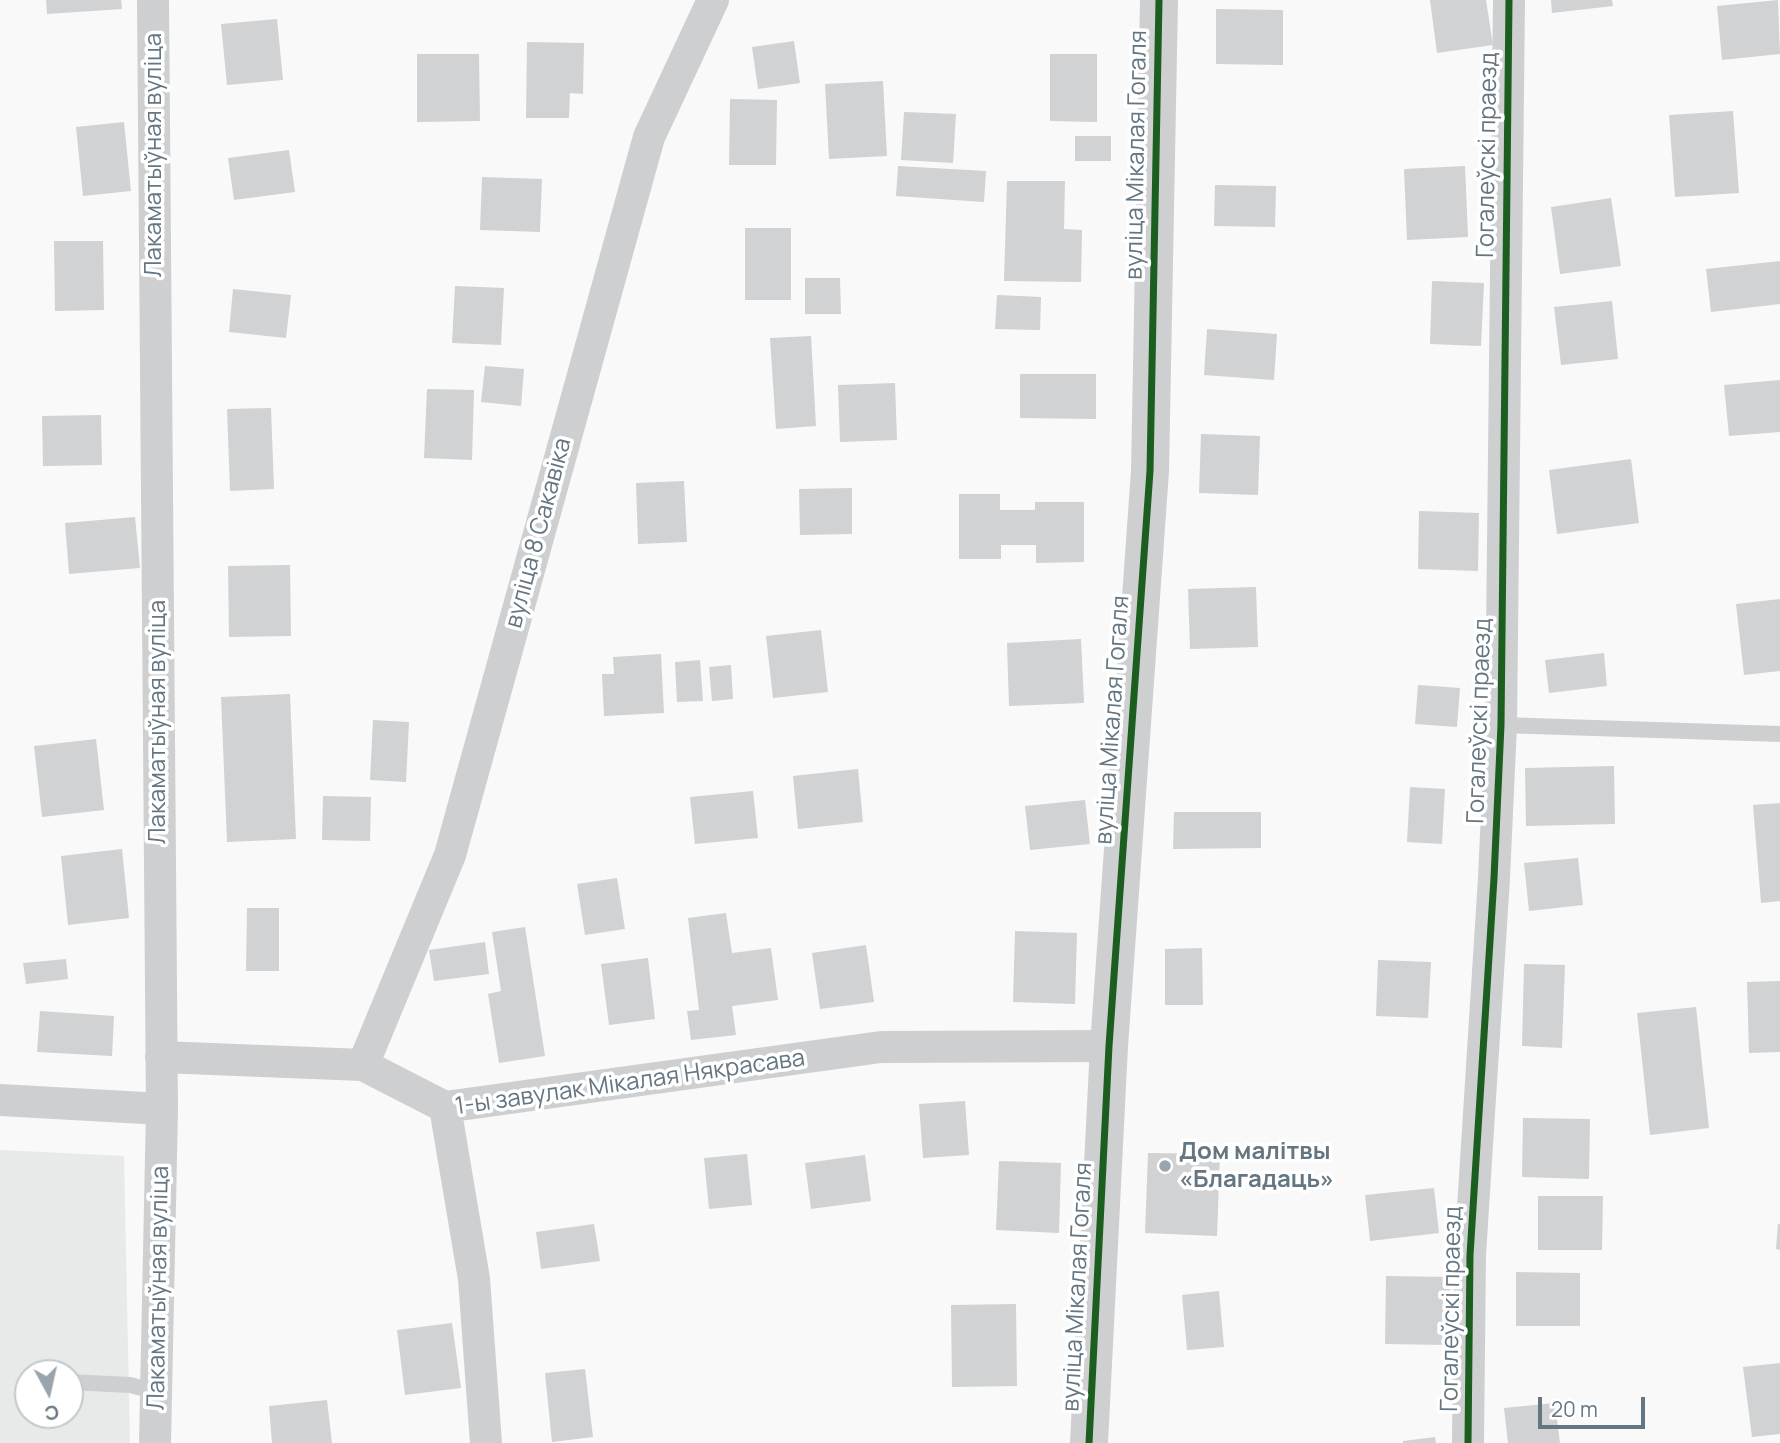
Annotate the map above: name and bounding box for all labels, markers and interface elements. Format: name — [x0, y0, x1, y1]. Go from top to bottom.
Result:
street label: вуліца Мікалая Гогаля — [1120, 30, 1154, 280]
street label: Лакаматыўная вуліца — [140, 33, 168, 277]
street label: Гогалеўскі праезд — [1472, 52, 1504, 258]
street label: вуліца 8 Сакавіка — [500, 435, 578, 631]
street label: вуліца Мікалая Гогаля — [1090, 594, 1136, 846]
street label: Лакаматыўная вуліца — [144, 600, 172, 844]
street label: Гогалеўскі праезд — [1462, 618, 1498, 824]
street label: 1-ы завулак Мікалая Някрасава — [453, 1044, 807, 1122]
place label: Дом малітвы «Благадаць» — [1179, 1138, 1334, 1194]
marker: Дом малітвы «Благадаць» — [1157, 1158, 1173, 1174]
street label: вуліца Мікалая Гогаля — [1057, 1162, 1099, 1412]
street label: Лакаматыўная вуліца — [142, 1166, 176, 1410]
street label: Гогалеўскі праезд — [1436, 1206, 1468, 1412]
north arrow — [14, 1359, 84, 1429]
scale bar — [1542, 1384, 1649, 1428]
text: 20 m — [1551, 1395, 1598, 1423]
text: С — [43, 1399, 60, 1427]

